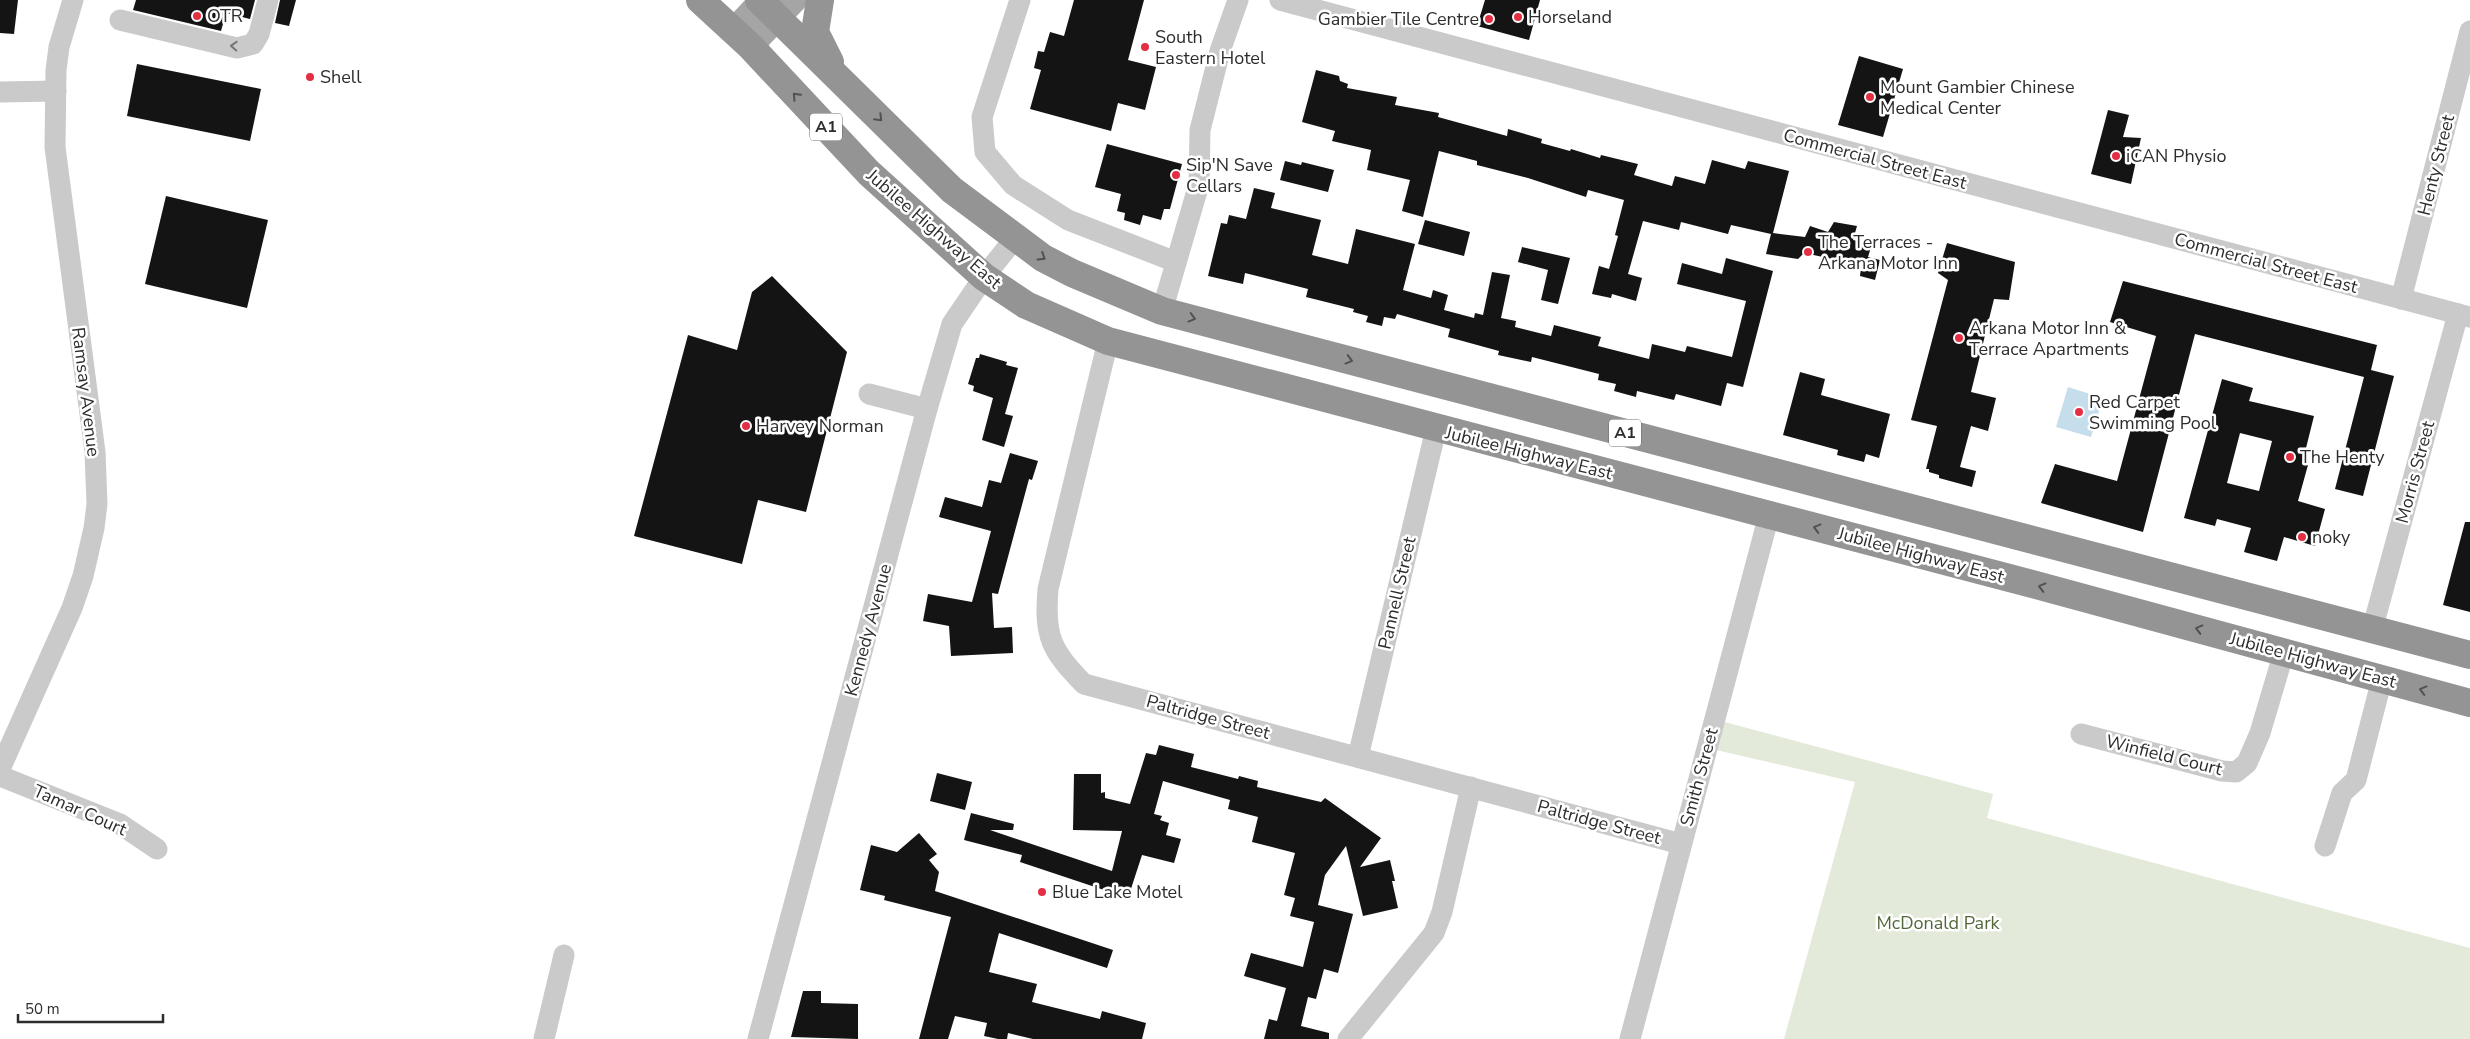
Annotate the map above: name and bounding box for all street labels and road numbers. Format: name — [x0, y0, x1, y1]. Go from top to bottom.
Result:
street label: Henty Street — [2412, 111, 2460, 218]
road number: A1 — [810, 114, 842, 140]
street label: Commercial Street East — [1781, 123, 1970, 195]
street label: Jubilee Highway East — [861, 163, 1007, 295]
street label: Commercial Street East — [2172, 227, 2361, 299]
street label: Ramsay Avenue — [66, 326, 106, 458]
street label: Morris Street — [2390, 418, 2440, 526]
road number: A1 — [1609, 419, 1641, 446]
street label: Jubilee Highway East — [1442, 420, 1616, 486]
street label: Jubilee Highway East — [1834, 521, 2007, 589]
street label: Pannell Street — [1372, 534, 1422, 652]
street label: Kennedy Avenue — [839, 561, 897, 699]
street label: Jubilee Highway East — [2226, 626, 2399, 694]
street label: Paltridge Street — [1144, 689, 1273, 745]
street label: Smith Street — [1674, 724, 1724, 829]
street label: Winfield Court — [2103, 729, 2225, 781]
street label: Tamar Court — [30, 779, 131, 842]
street label: Paltridge Street — [1535, 794, 1664, 850]

